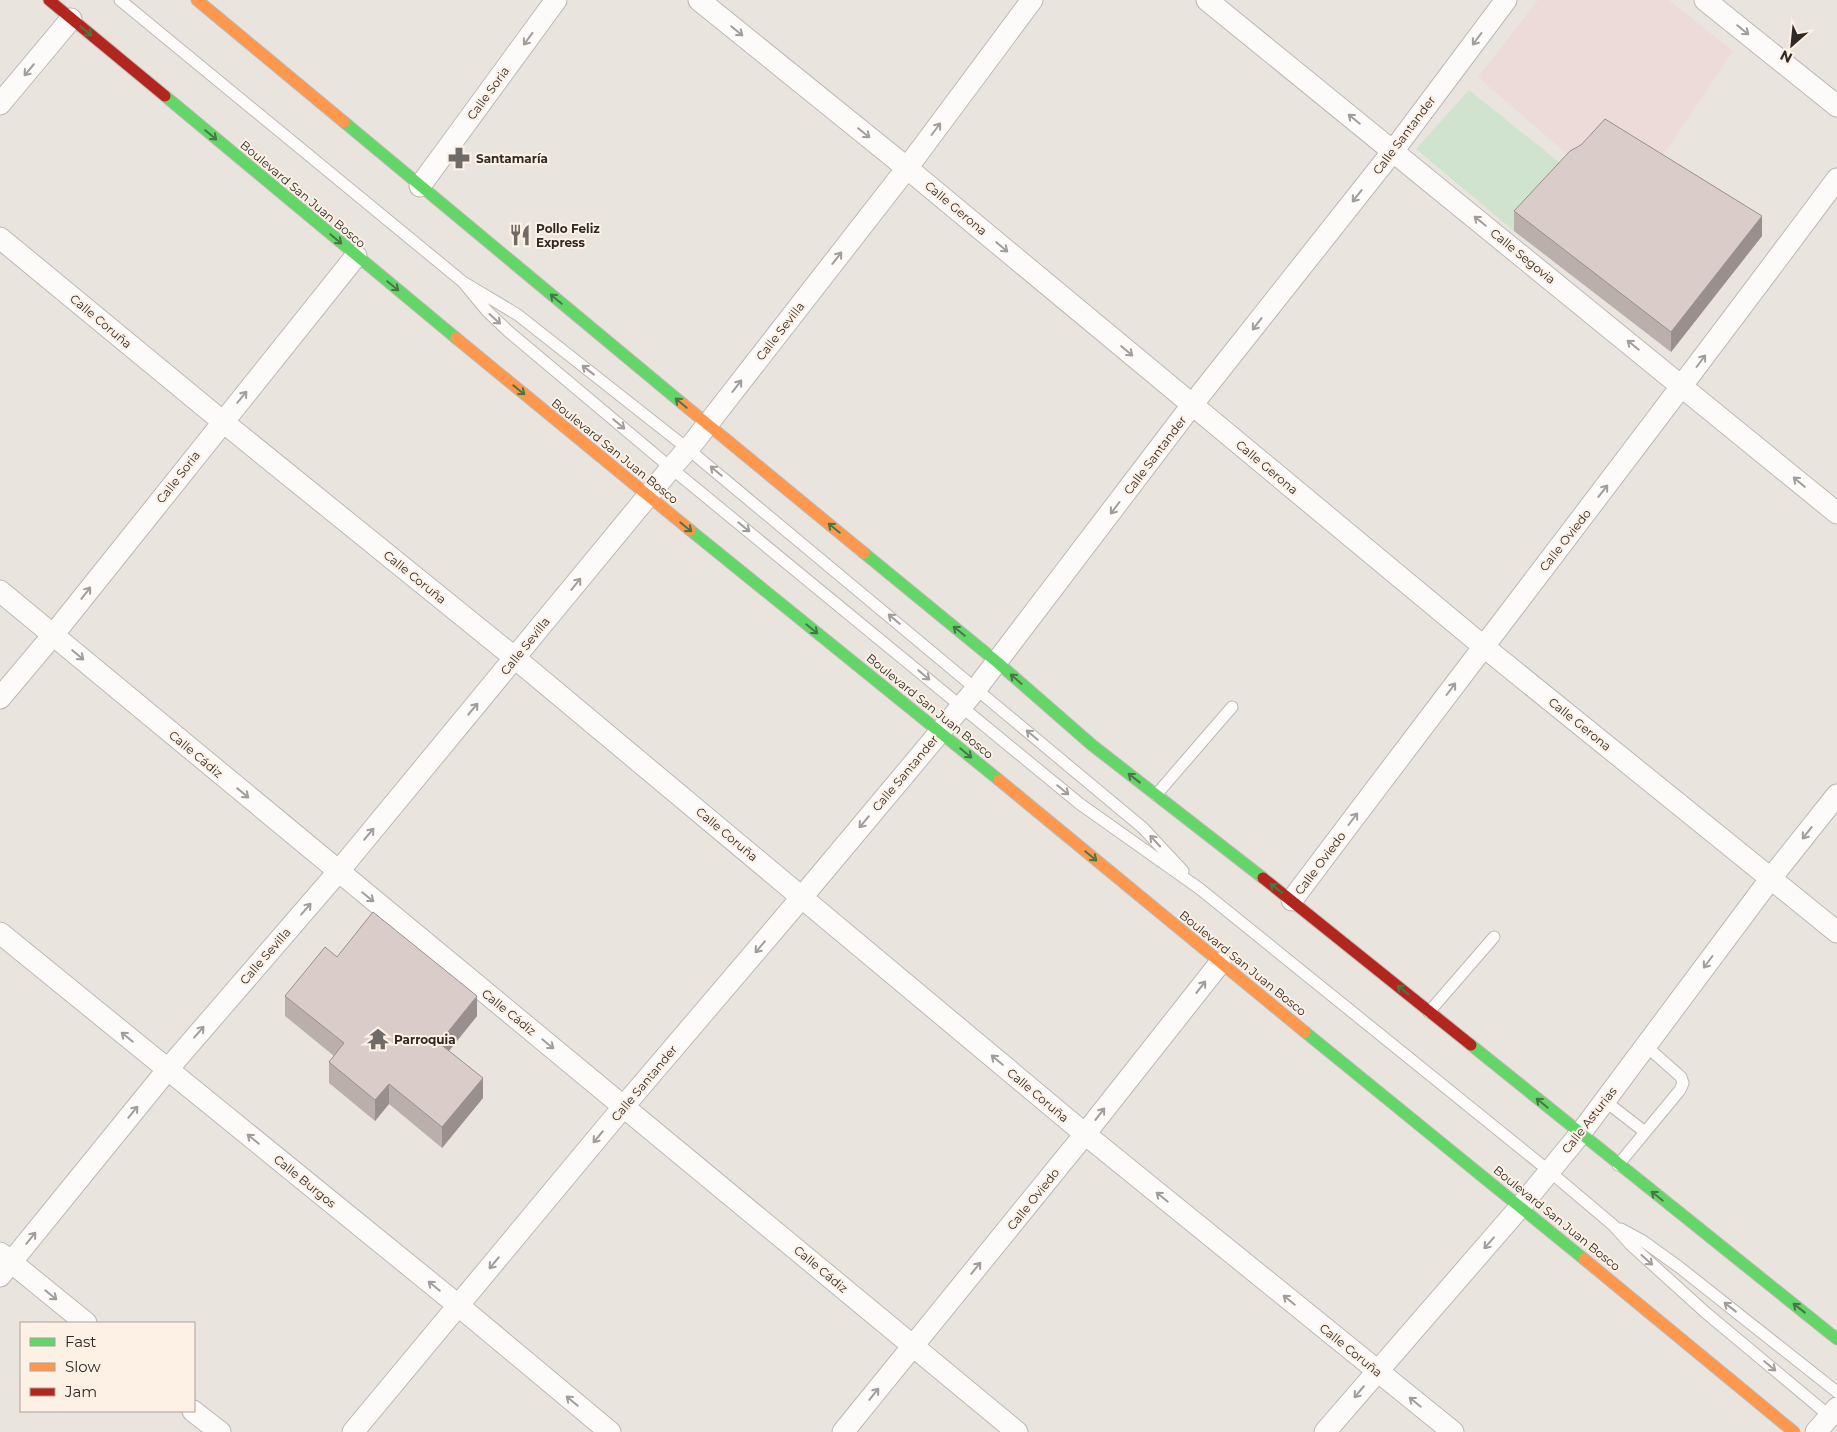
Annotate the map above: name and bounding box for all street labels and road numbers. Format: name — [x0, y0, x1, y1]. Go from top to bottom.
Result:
street label: Calle Soria — [464, 63, 512, 123]
street label: Calle Santander — [1369, 92, 1439, 177]
street label: Boulevard San Juan Bosco — [237, 137, 369, 251]
street label: Calle Gerona — [922, 178, 990, 238]
street label: Calle Segovia — [1487, 225, 1559, 287]
street label: Calle Coruña — [67, 291, 135, 351]
street label: Calle Sevilla — [753, 299, 807, 363]
street label: Boulevard San Juan Bosco — [548, 395, 682, 507]
street label: Calle Santander — [1120, 412, 1190, 497]
street label: Calle Gerona — [1233, 437, 1301, 497]
street label: Calle Soria — [153, 448, 203, 506]
street label: Calle Oviedo — [1536, 506, 1594, 574]
street label: Calle Coruña — [381, 547, 449, 607]
street label: Calle Sevilla — [497, 614, 553, 678]
street label: Boulevard San Juan Bosco — [863, 650, 997, 762]
street label: Calle Gerona — [1546, 694, 1614, 754]
street label: Calle Cádiz — [166, 727, 226, 781]
street label: Calle Santander — [869, 732, 941, 814]
street label: Calle Coruña — [693, 804, 761, 864]
street label: Calle Oviedo — [1291, 829, 1349, 897]
street label: Boulevard San Juan Bosco — [1176, 907, 1310, 1019]
street label: Calle Sevilla — [236, 925, 294, 987]
street label: Calle Cádiz — [479, 986, 539, 1038]
street label: Calle Santander — [608, 1042, 680, 1124]
street label: Calle Coruña — [1004, 1065, 1072, 1125]
street label: Calle Asturias — [1558, 1084, 1620, 1156]
street label: Calle Burgos — [271, 1151, 339, 1211]
street label: Boulevard San Juan Bosco — [1490, 1162, 1624, 1274]
street label: Calle Oviedo — [1004, 1165, 1062, 1233]
street label: Calle Cádiz — [791, 1242, 851, 1296]
street label: Calle Coruña — [1317, 1320, 1385, 1380]

